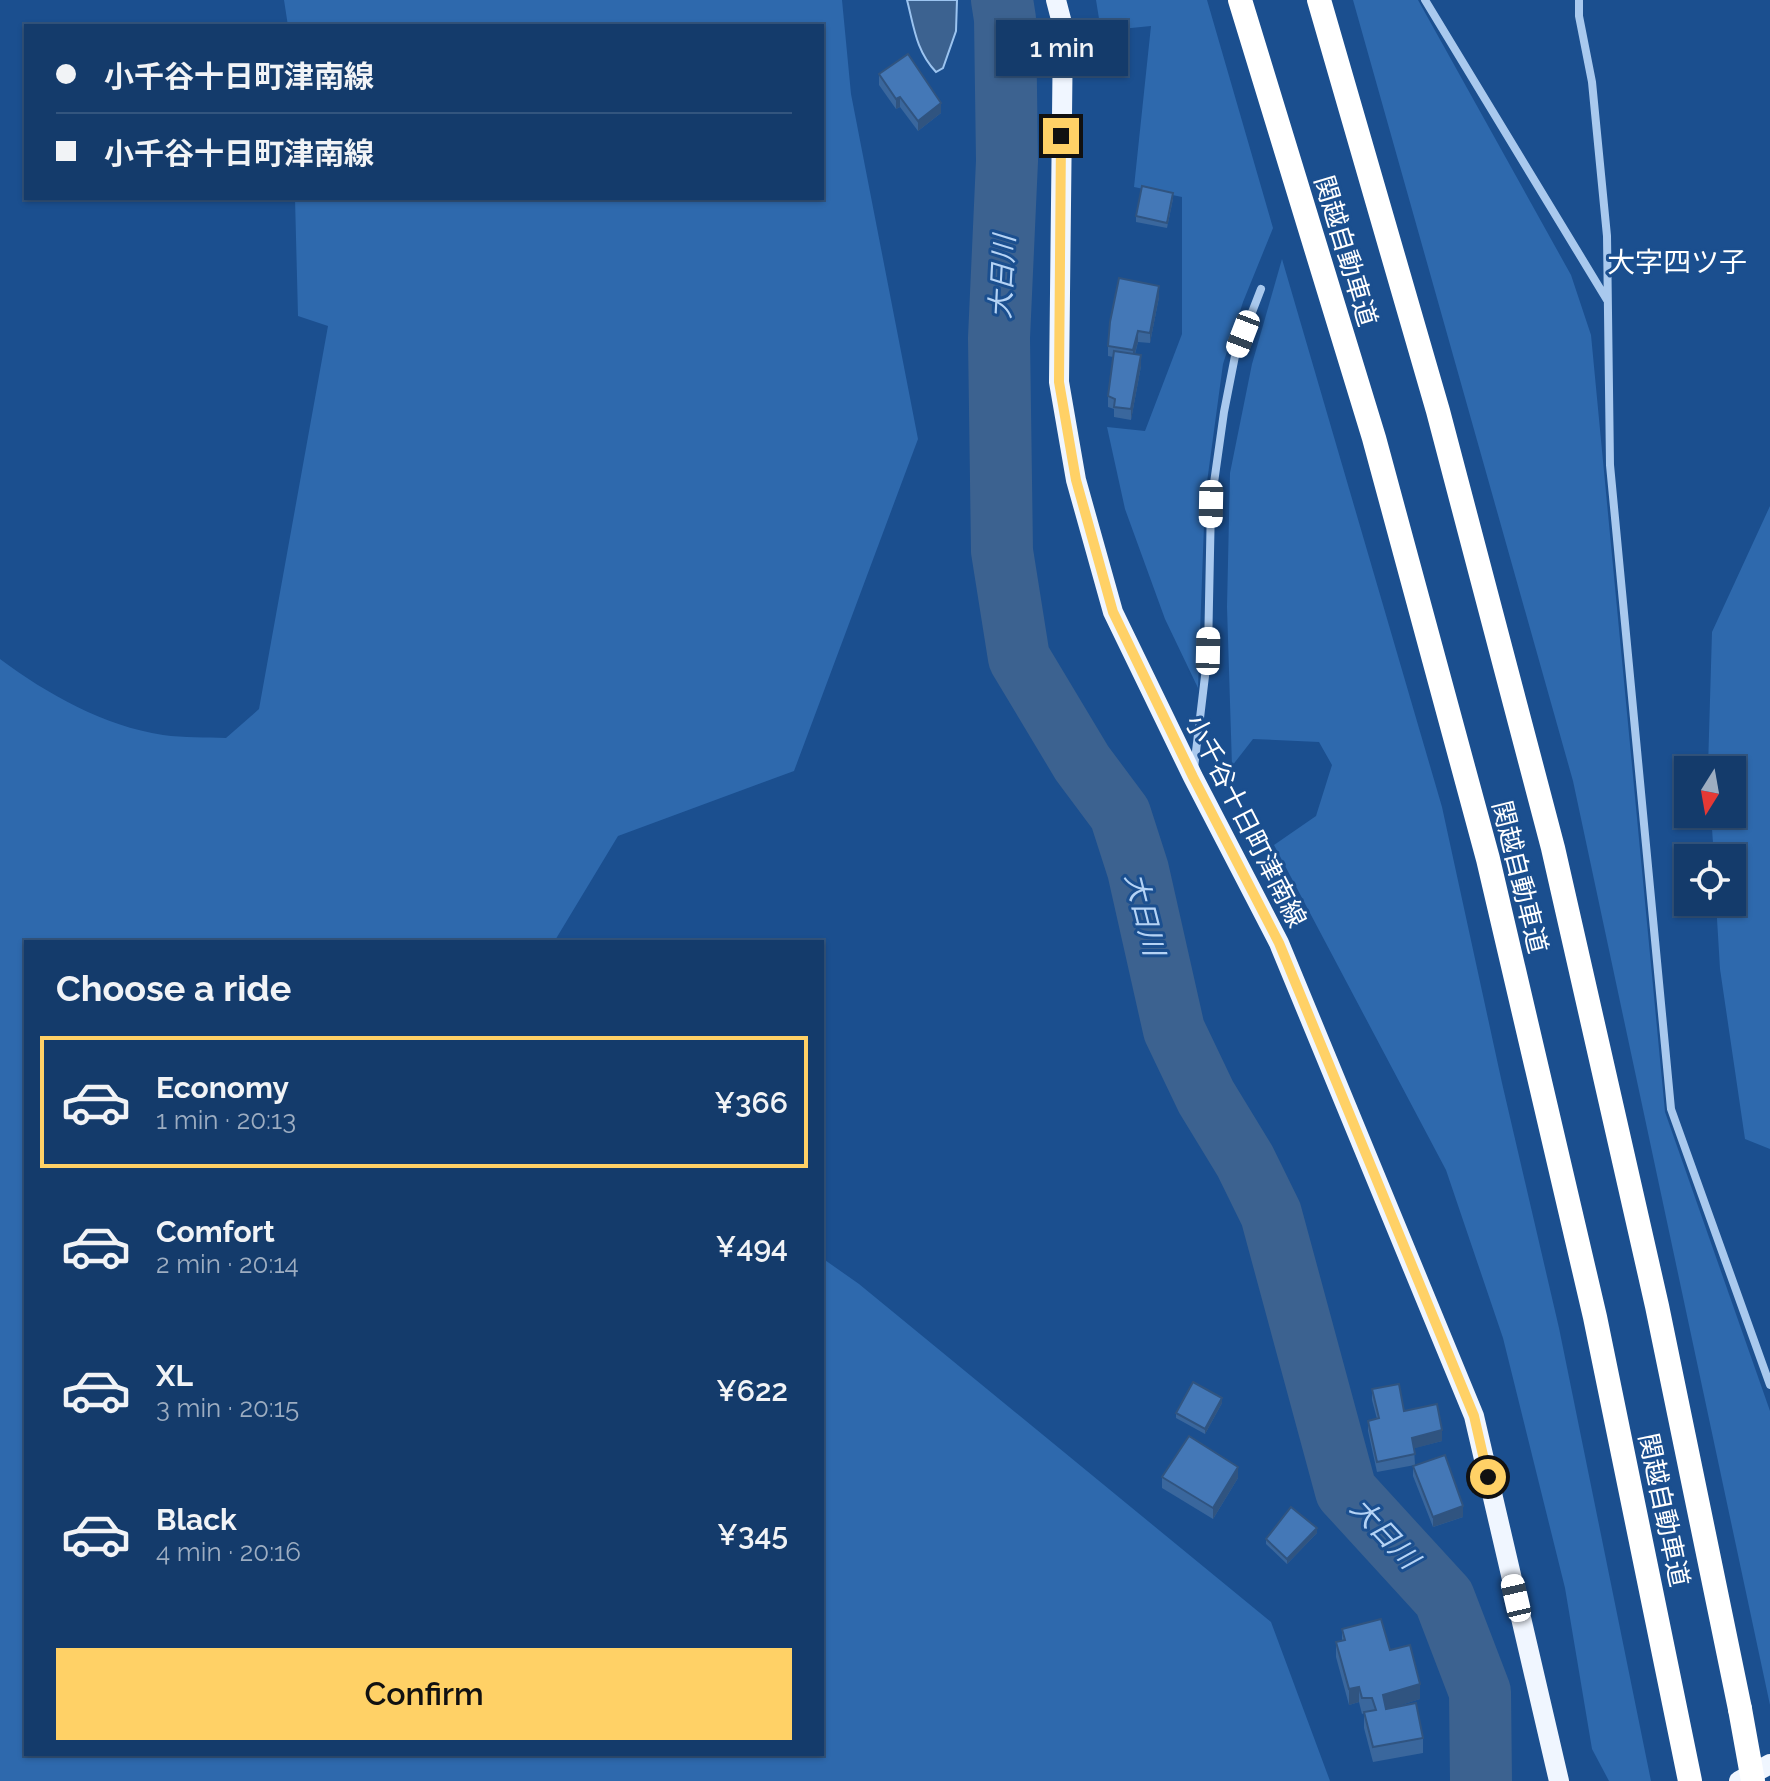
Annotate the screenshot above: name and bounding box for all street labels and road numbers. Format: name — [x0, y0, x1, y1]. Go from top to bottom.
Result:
street label: 関越自動車道 — [1309, 172, 1383, 330]
street label: 小千谷十日町津南線 — [1180, 710, 1312, 932]
street label: 関越自動車道 — [1487, 798, 1553, 956]
street label: 関越自動車道 — [1633, 1431, 1695, 1589]

